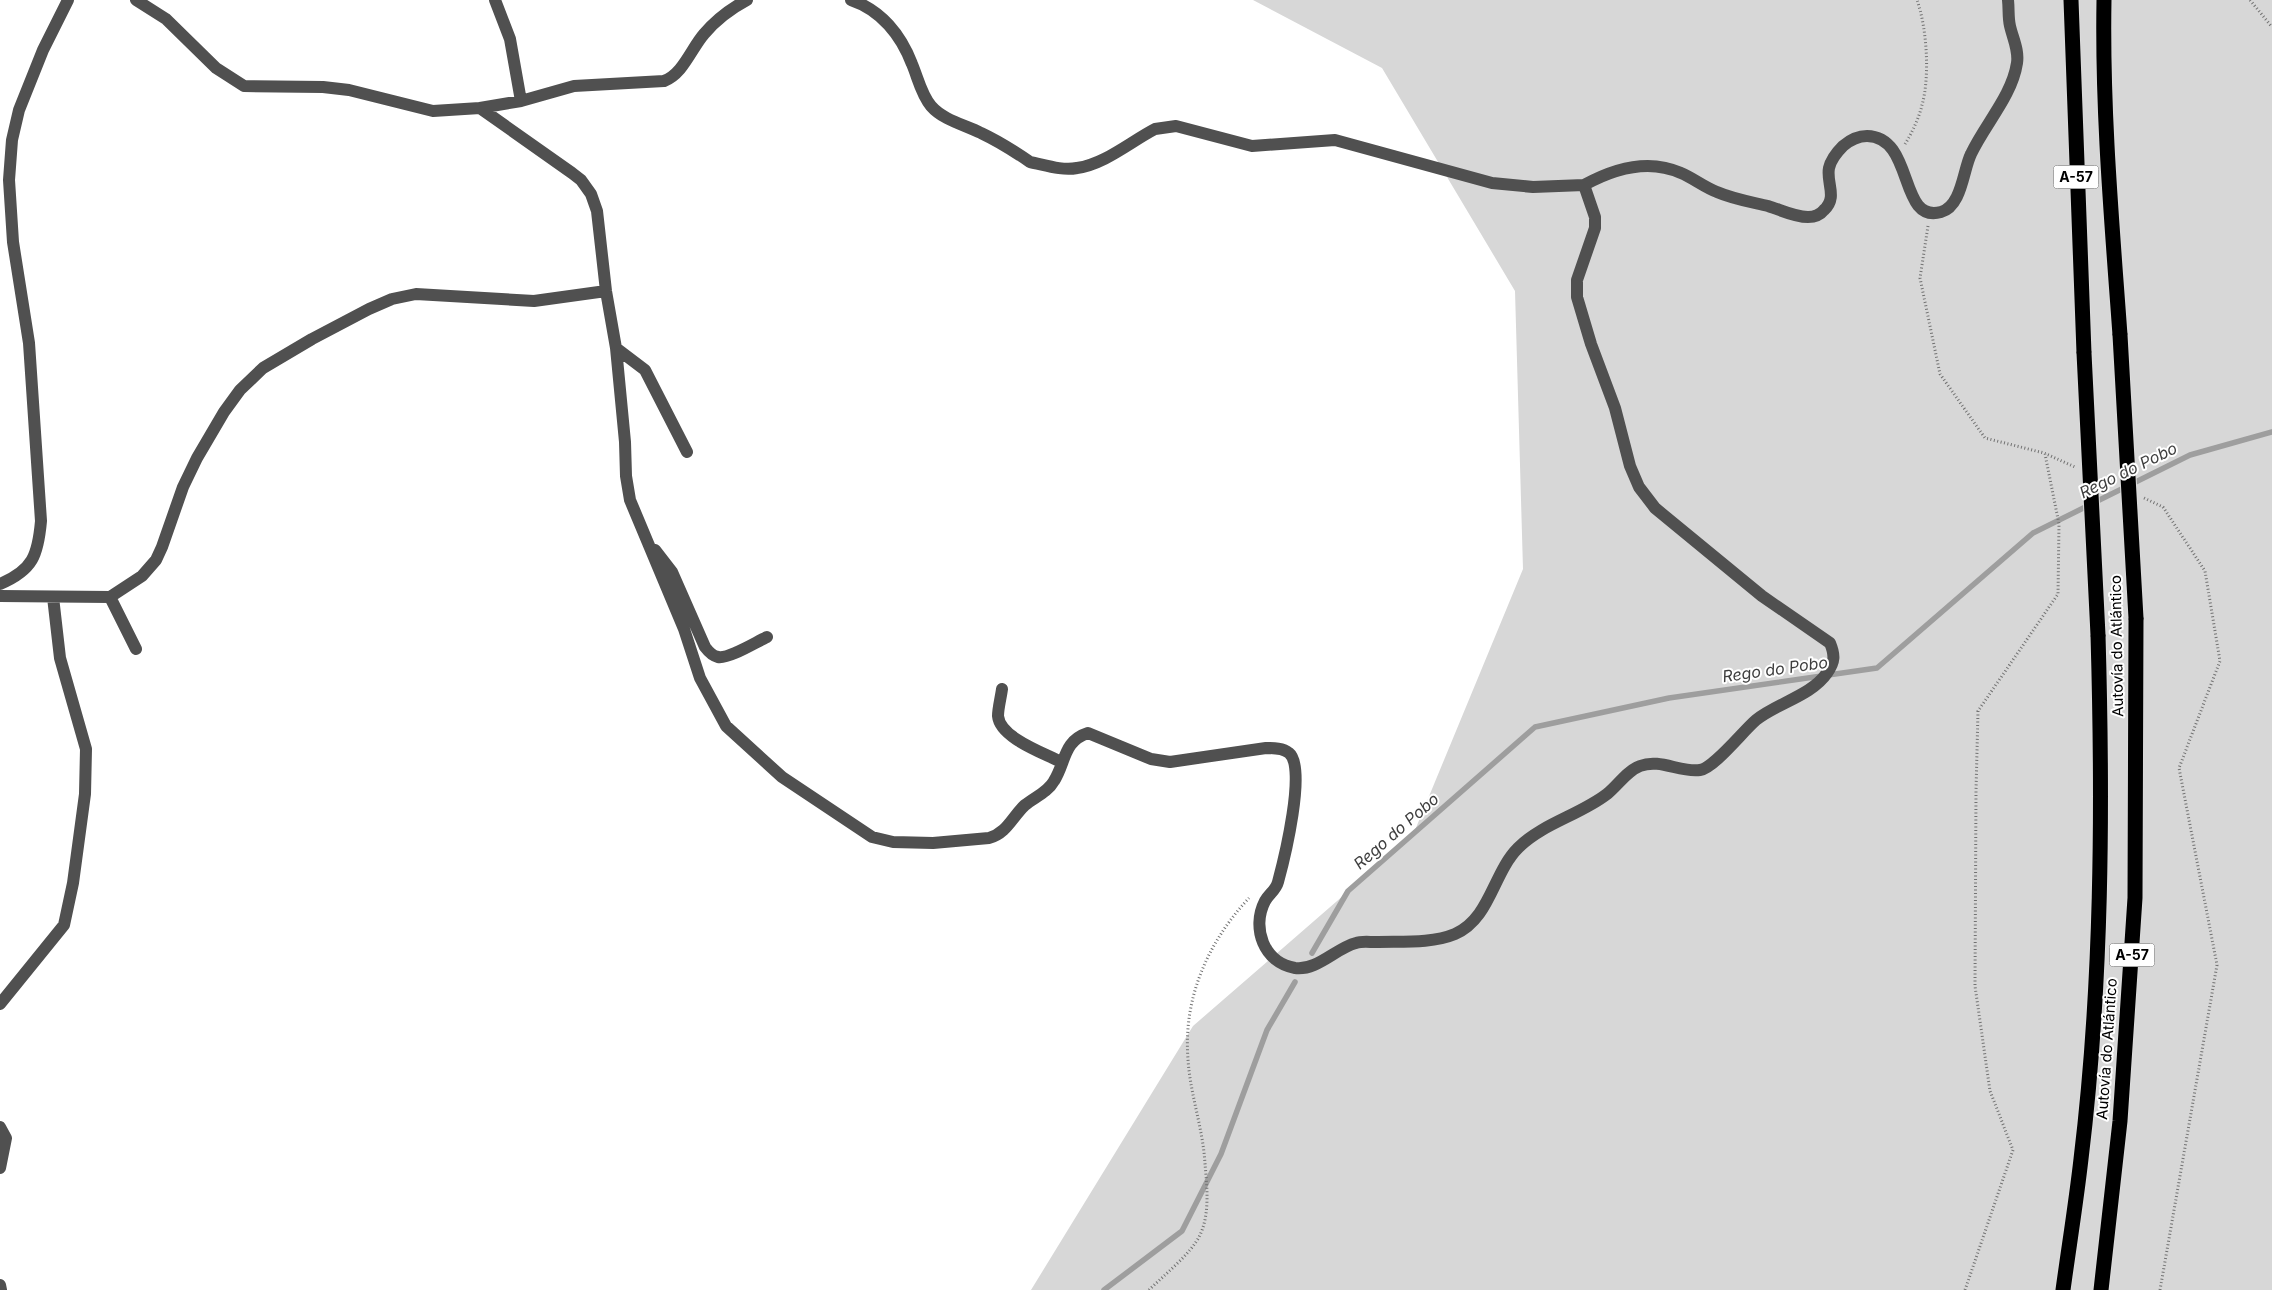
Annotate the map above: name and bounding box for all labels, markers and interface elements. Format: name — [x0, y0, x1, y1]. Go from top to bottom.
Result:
road number: A-57 — [2054, 166, 2098, 188]
water label: Rego do Pobo — [2076, 438, 2180, 502]
street label: Autovía do Atlántico — [2106, 575, 2127, 717]
water label: Rego do Pobo — [1721, 652, 1829, 686]
water label: Rego do Pobo — [1349, 789, 1443, 873]
road number: A-57 — [2110, 944, 2154, 966]
street label: Autovía do Atlántico — [2092, 978, 2121, 1120]

